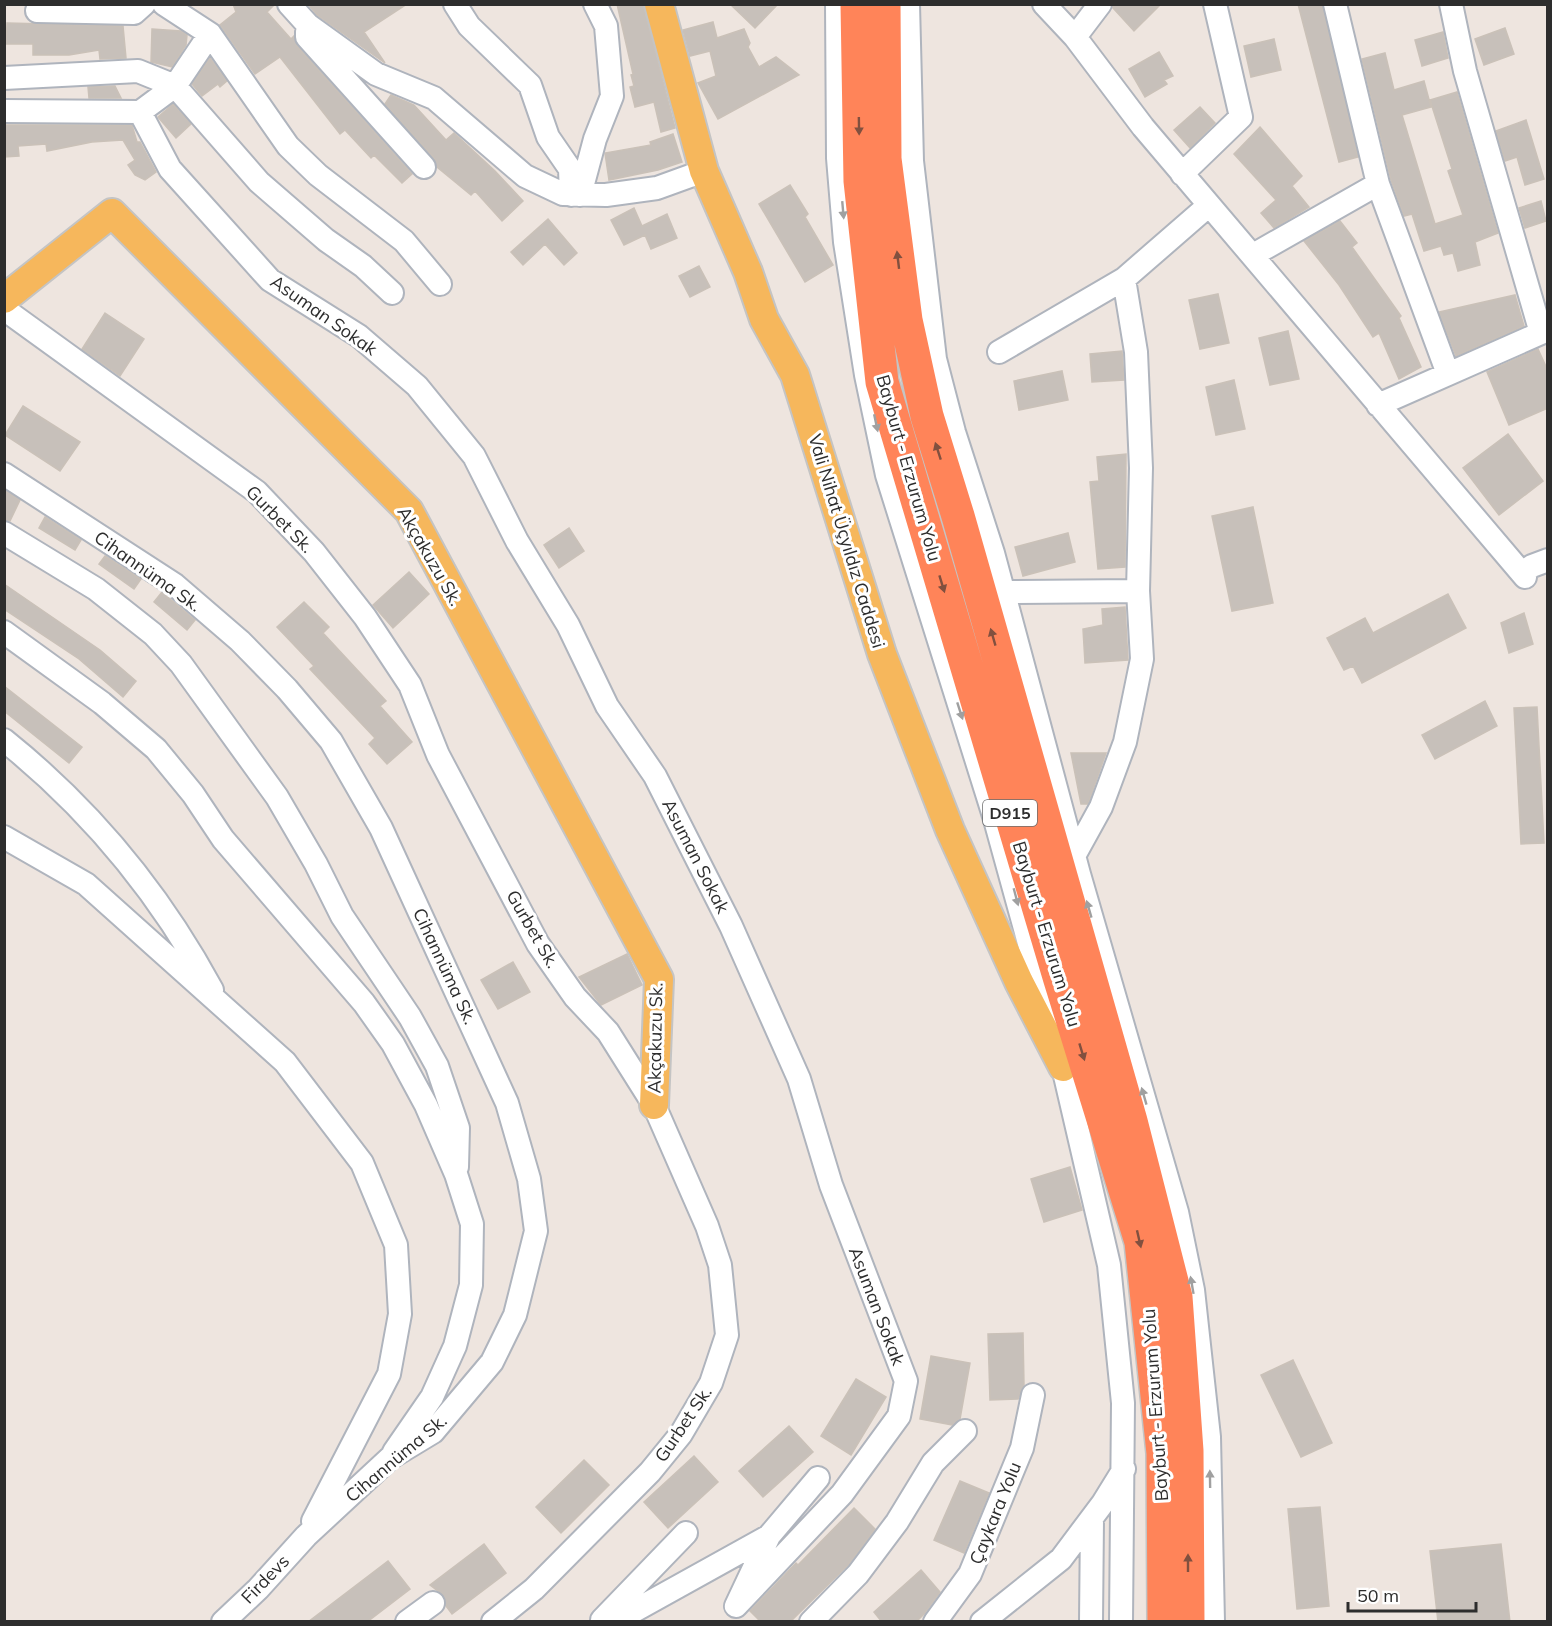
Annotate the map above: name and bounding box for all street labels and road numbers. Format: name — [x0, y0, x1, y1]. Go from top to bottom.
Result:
street label: Asuman Sokak — [266, 270, 382, 361]
street label: Bayburt - Erzurum Yolu — [871, 372, 947, 564]
street label: Vali Nihat Üçyıldız Caddesi — [803, 431, 891, 651]
street label: Gurbet Sk. — [241, 480, 319, 558]
street label: Akçakuzu Sk. — [392, 502, 468, 610]
street label: Cihannüma Sk. — [90, 526, 206, 616]
street label: Asuman Sokak — [657, 795, 735, 918]
road number: D915 — [983, 800, 1037, 826]
street label: Bayburt - Erzurum Yolu — [1008, 838, 1086, 1030]
street label: Gurbet Sk. — [501, 886, 565, 972]
street label: Cihannüma Sk. — [408, 904, 482, 1028]
street label: Akçakuzu Sk. — [643, 982, 667, 1094]
street label: Asuman Sokak — [844, 1244, 910, 1369]
street label: Bayburt - Erzurum Yolu — [1137, 1308, 1173, 1502]
street label: Gurbet Sk. — [649, 1382, 717, 1466]
street label: Cihannüma Sk. — [341, 1409, 451, 1507]
street label: Çaykara Yolu — [964, 1458, 1026, 1568]
street label: Firdevs — [236, 1550, 294, 1608]

